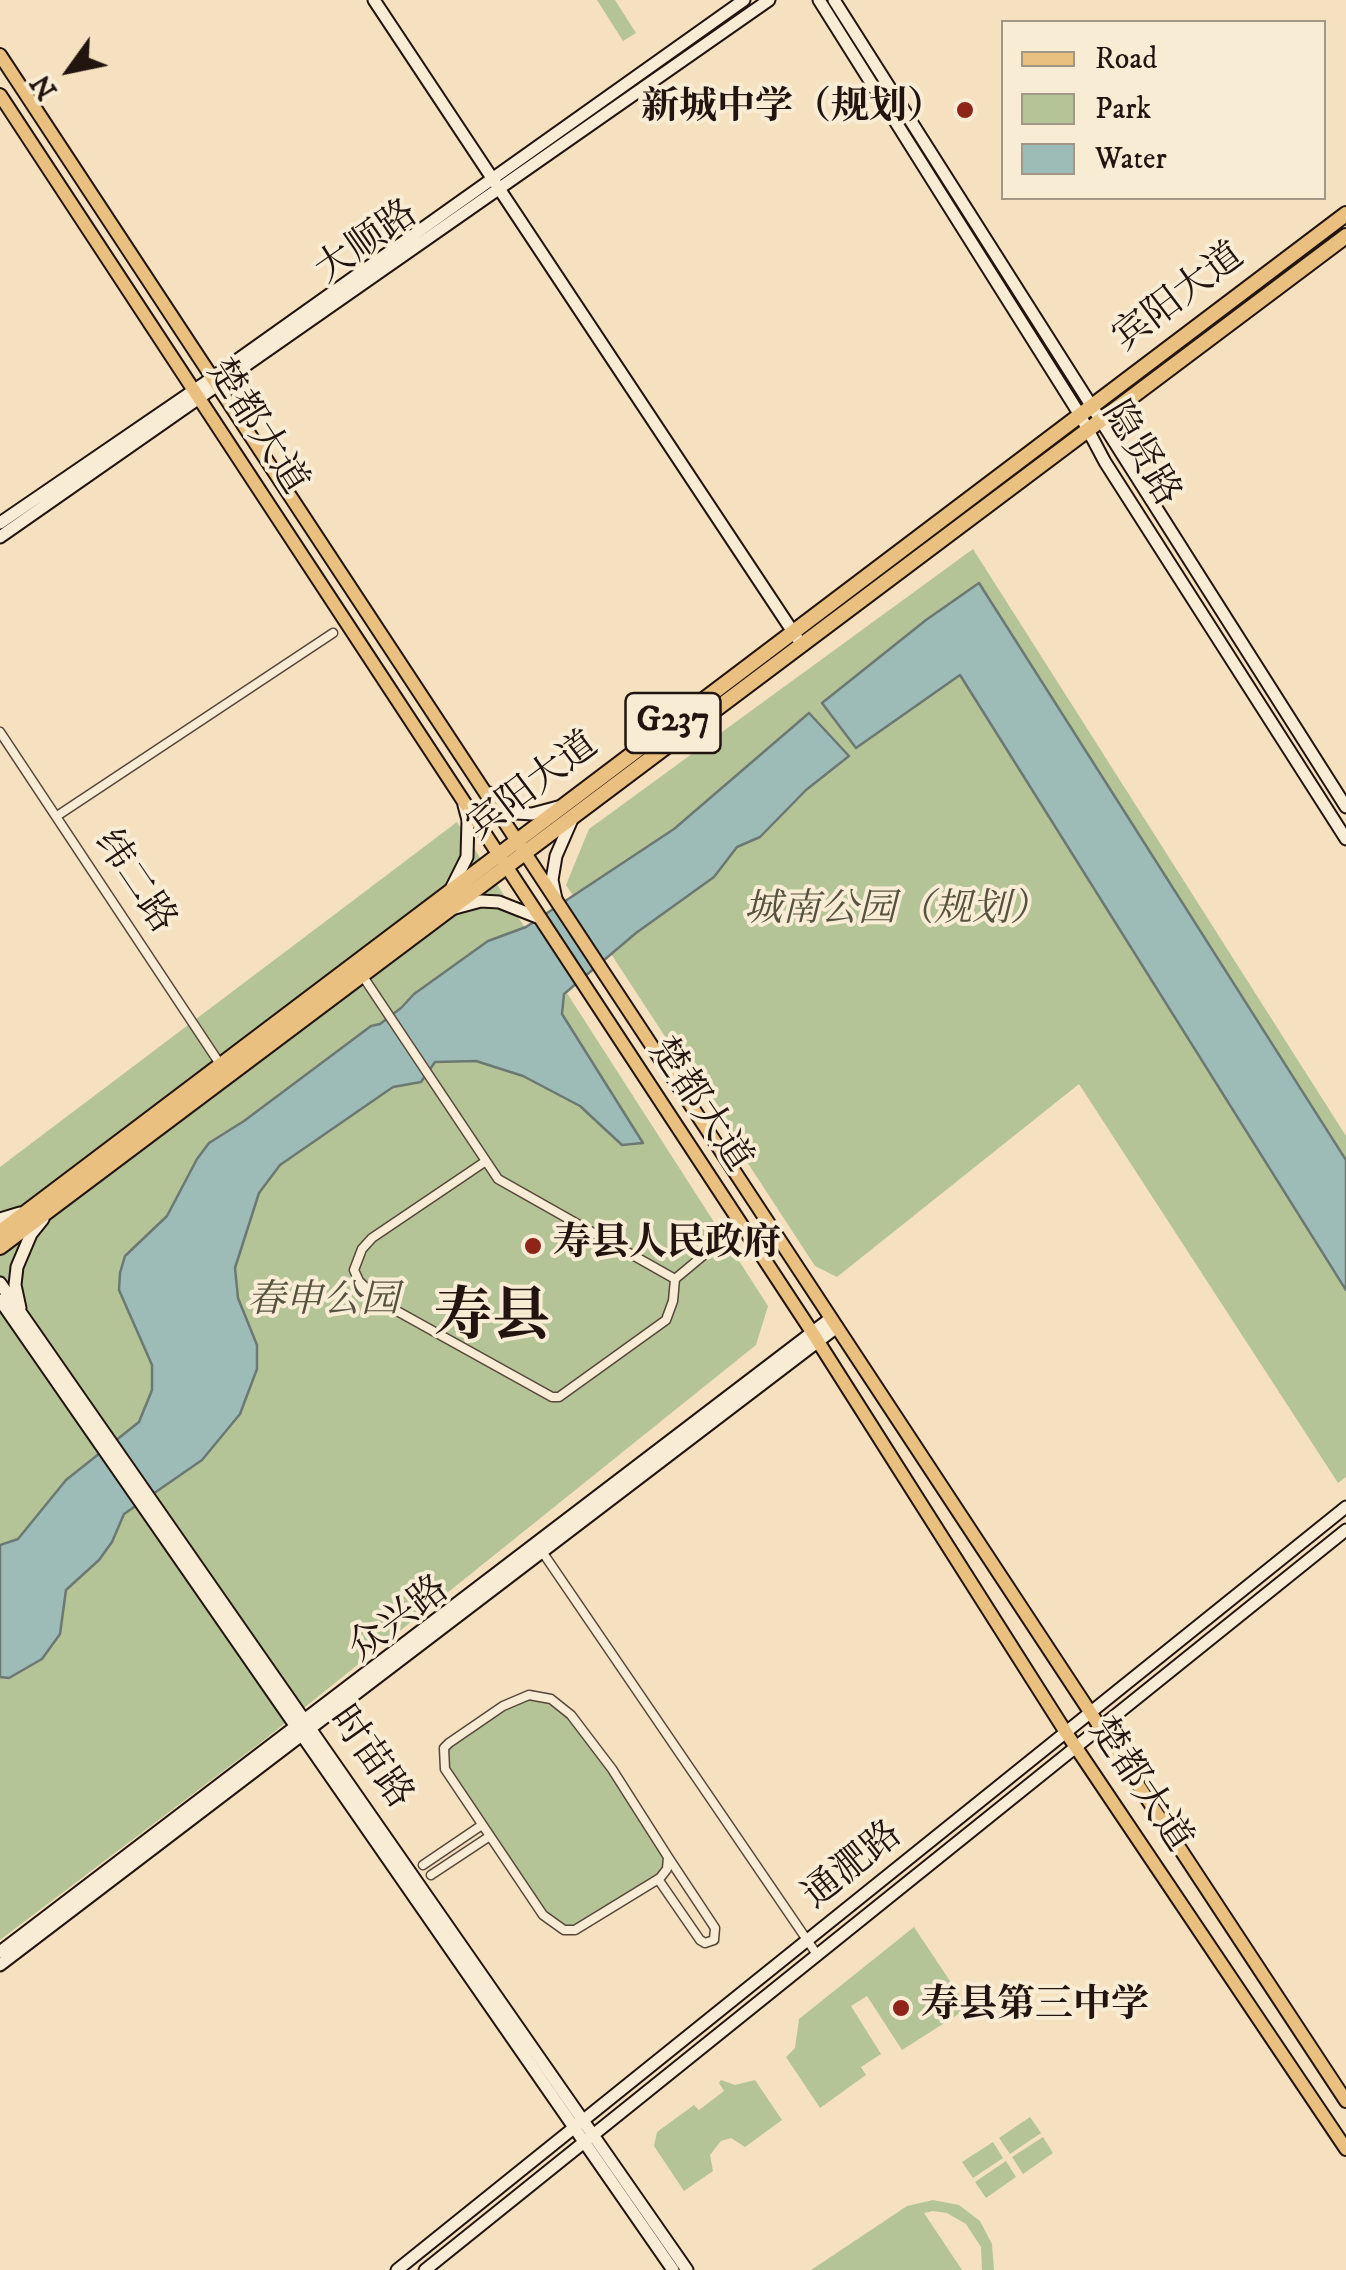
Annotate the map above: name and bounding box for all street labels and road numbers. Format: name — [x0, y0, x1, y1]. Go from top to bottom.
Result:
street label: 大顺路 — [308, 193, 428, 295]
street label: 宾阳大道 — [1106, 235, 1254, 363]
street label: 楚都大道 — [194, 352, 316, 504]
street label: 隐贤路 — [1090, 394, 1188, 516]
road number: G237 — [626, 693, 720, 753]
street label: 宾阳大道 — [460, 724, 608, 852]
street label: 纬二路 — [82, 823, 184, 943]
street label: 楚都大道 — [637, 1030, 759, 1182]
street label: 众兴路 — [341, 1568, 459, 1674]
street label: 时苗路 — [318, 1699, 420, 1819]
street label: 楚都大道 — [1077, 1710, 1199, 1862]
street label: 通淝路 — [795, 1813, 913, 1921]

